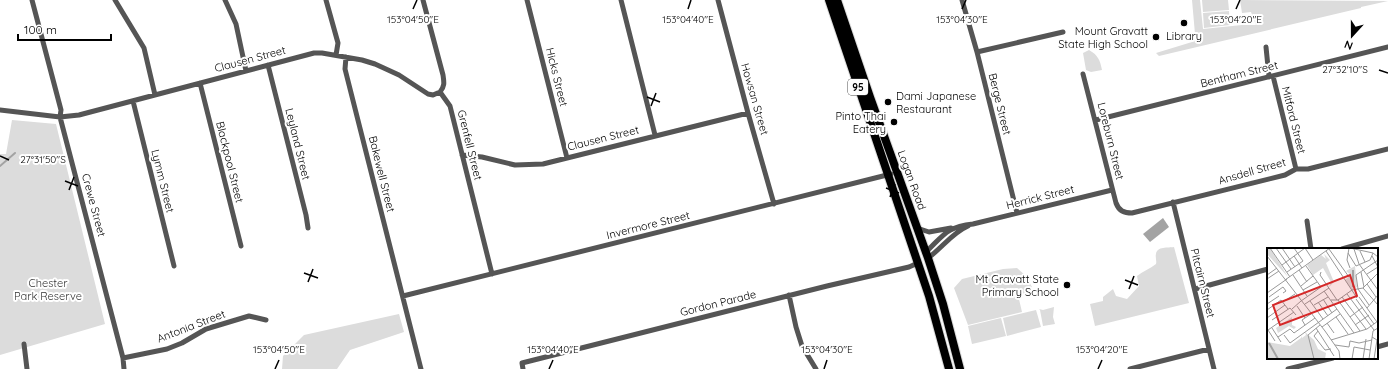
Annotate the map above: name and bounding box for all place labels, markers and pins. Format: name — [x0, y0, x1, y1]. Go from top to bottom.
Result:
marker: Library — [1179, 18, 1189, 28]
place label: Mount Gravatt State High School — [1058, 24, 1148, 51]
place label: Library — [1166, 29, 1202, 43]
marker: Mount Gravatt State High School — [1151, 32, 1161, 42]
place label: Dami Japanese Restaurant — [896, 89, 976, 116]
marker: Dami Japanese Restaurant — [883, 97, 893, 107]
place label: Pinto Thai Eatery — [835, 109, 886, 136]
marker: Pinto Thai Eatery — [889, 117, 899, 127]
place label: Mt Gravatt State Primary School — [975, 272, 1059, 299]
marker: Mt Gravatt State Primary School — [1062, 280, 1072, 290]

